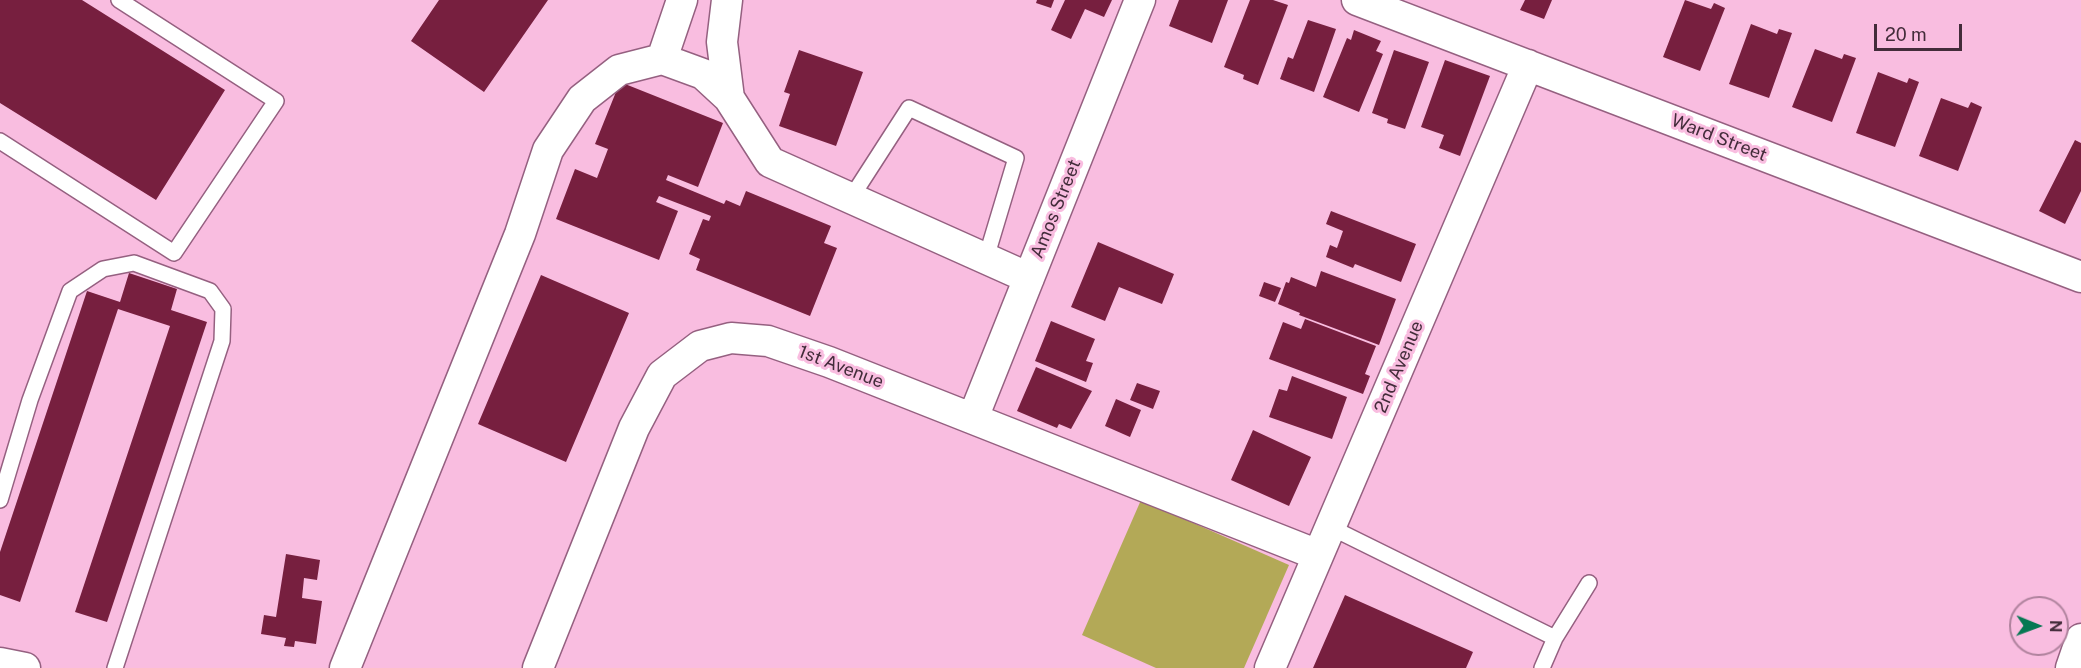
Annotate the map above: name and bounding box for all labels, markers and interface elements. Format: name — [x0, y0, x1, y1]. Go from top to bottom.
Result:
scale bar — [1877, 12, 1966, 50]
text: 20 m — [1885, 24, 1927, 45]
street label: Ward Street — [1668, 110, 1770, 166]
street label: Amos Street — [1026, 156, 1086, 262]
street label: 2nd Avenue — [1370, 318, 1428, 416]
street label: 1st Avenue — [795, 341, 887, 393]
north arrow — [2009, 596, 2069, 656]
text: N — [2046, 620, 2065, 633]

